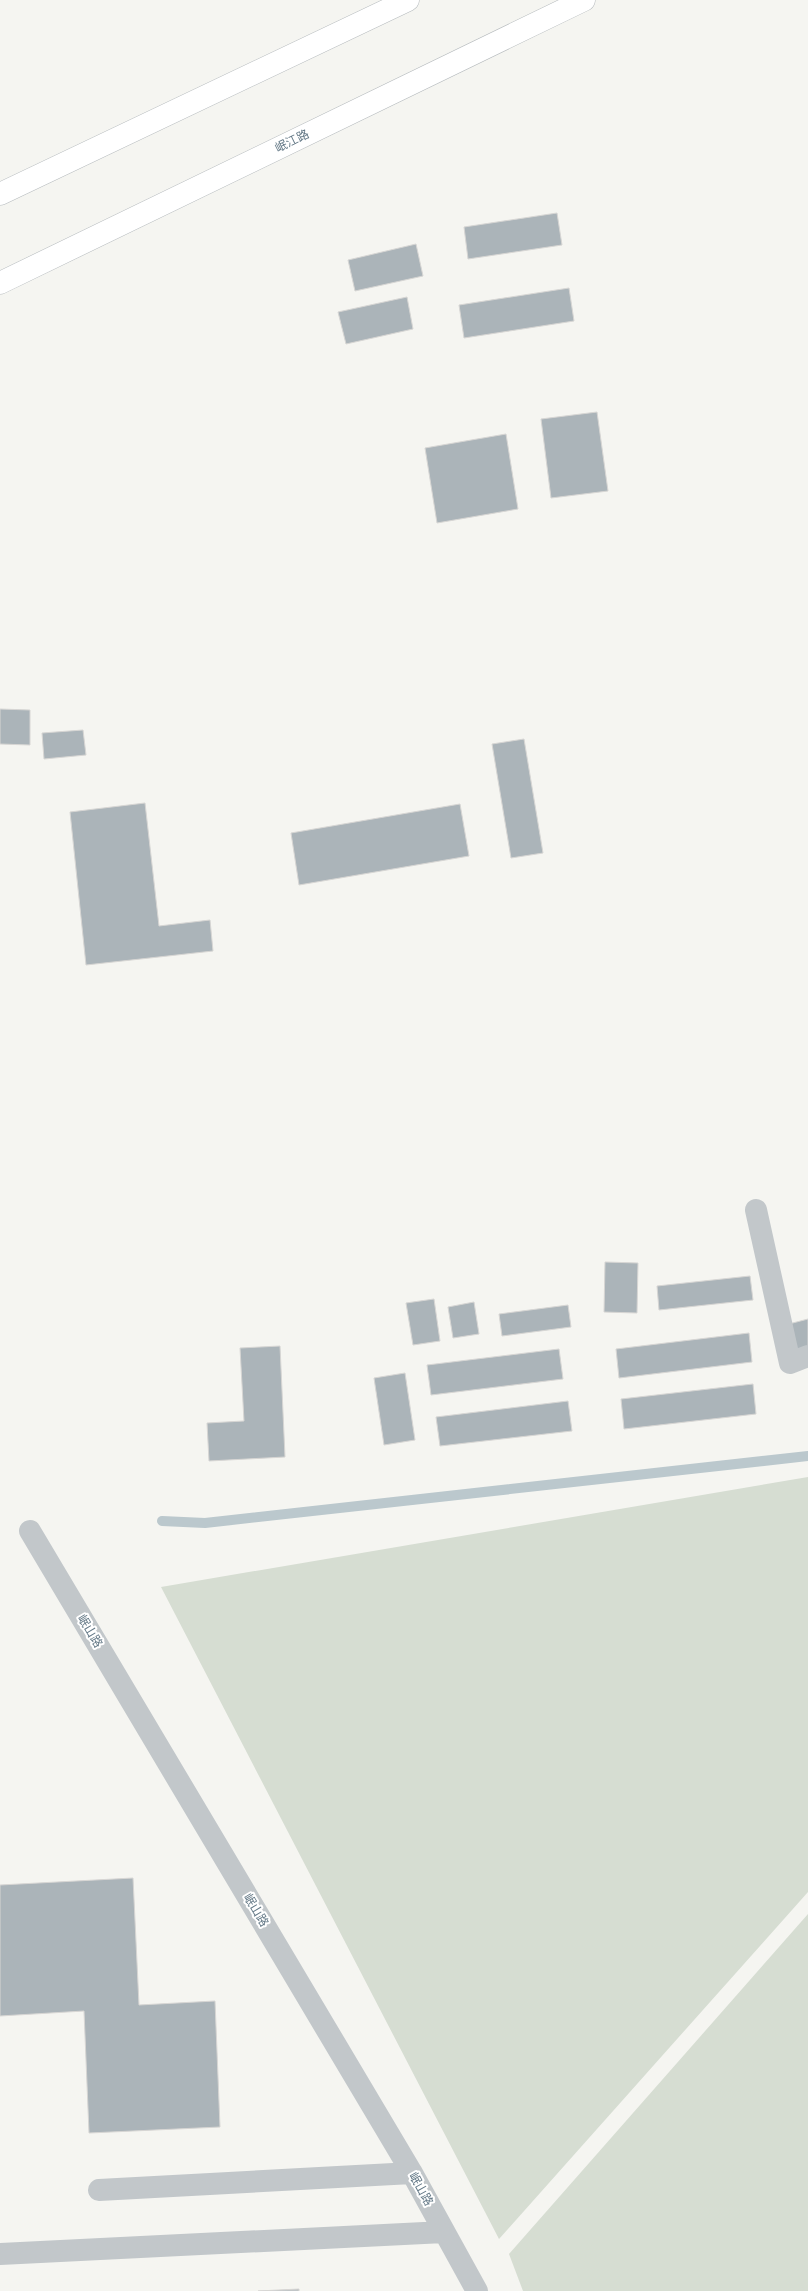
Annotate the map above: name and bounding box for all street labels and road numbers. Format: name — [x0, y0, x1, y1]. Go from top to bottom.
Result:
street label: 岷江路 — [273, 127, 311, 155]
street label: 岷山路 — [75, 1612, 105, 1650]
street label: 岷山路 — [241, 1891, 271, 1929]
street label: 岷山路 — [406, 2170, 436, 2208]

